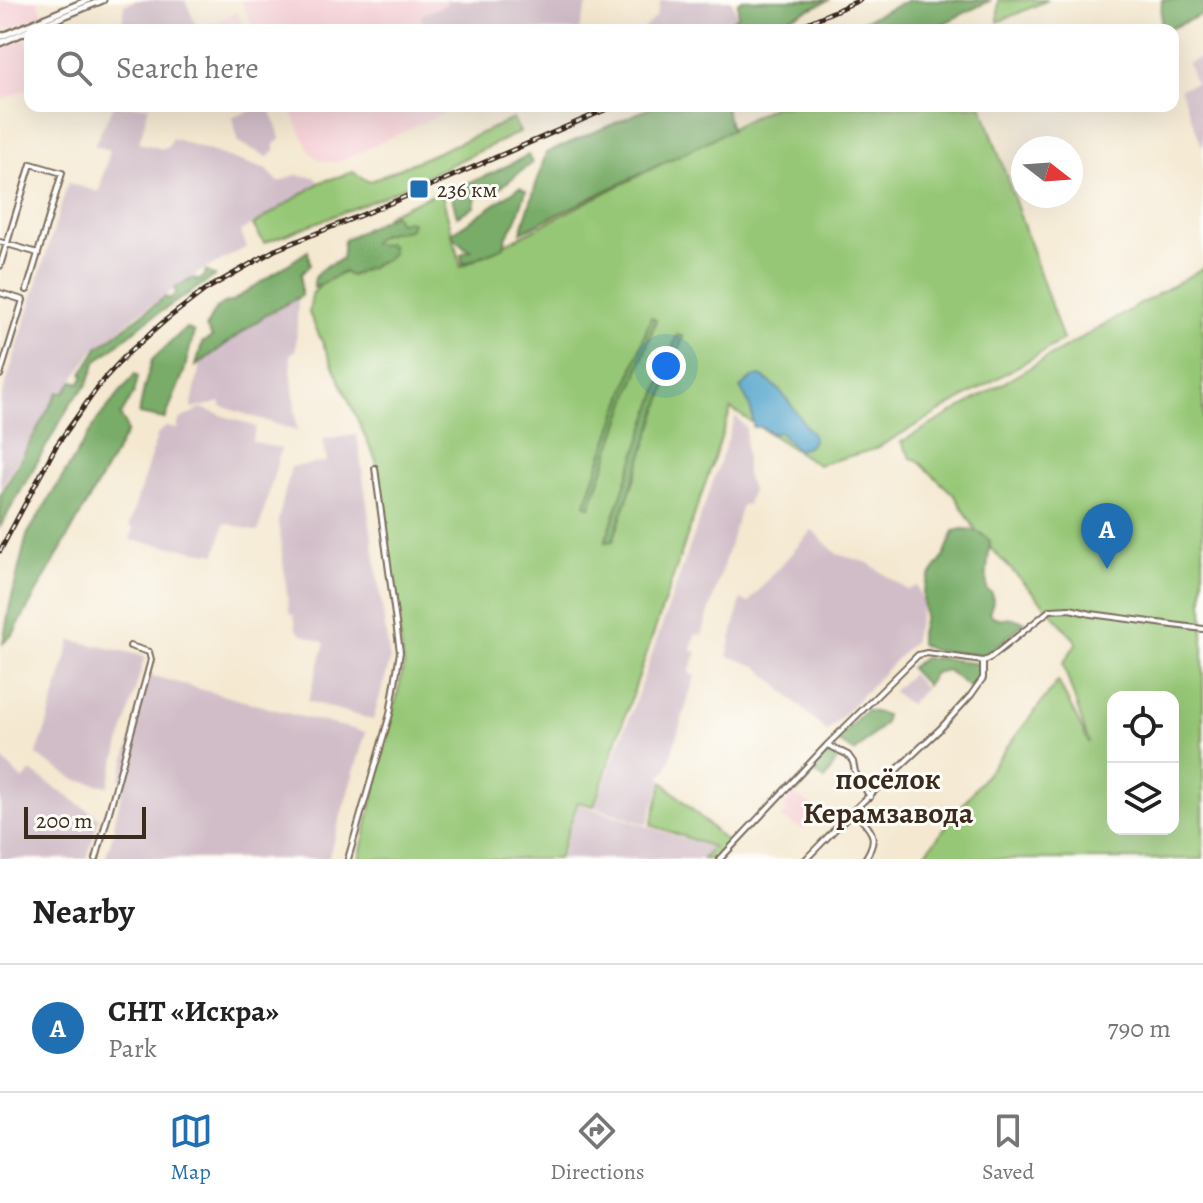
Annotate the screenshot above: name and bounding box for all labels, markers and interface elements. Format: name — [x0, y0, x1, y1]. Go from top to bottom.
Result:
search box — [24, 24, 1179, 112]
icon: search — [52, 46, 96, 90]
text: Search here — [116, 48, 259, 88]
north arrow — [1011, 136, 1083, 208]
place label: 236 км — [437, 175, 497, 205]
marker: 236 км — [408, 178, 430, 200]
your location — [646, 346, 686, 386]
pin: A — [1081, 503, 1133, 569]
map controls — [1107, 691, 1179, 835]
button: locate — [1107, 691, 1179, 763]
district label: посёлок Керамзавода — [803, 759, 974, 833]
button: layers — [1107, 763, 1179, 835]
scale bar — [24, 803, 146, 839]
text: 200 m — [36, 806, 93, 836]
text: Nearby — [32, 888, 135, 935]
text: СНТ «Искра» — [108, 991, 279, 1031]
text: A — [50, 1011, 66, 1046]
text: 790 m — [1108, 1011, 1171, 1046]
text: Park — [108, 1031, 157, 1066]
tab: Map — [169, 1109, 213, 1187]
tab: Directions — [550, 1109, 645, 1187]
tab: Saved — [982, 1109, 1034, 1187]

